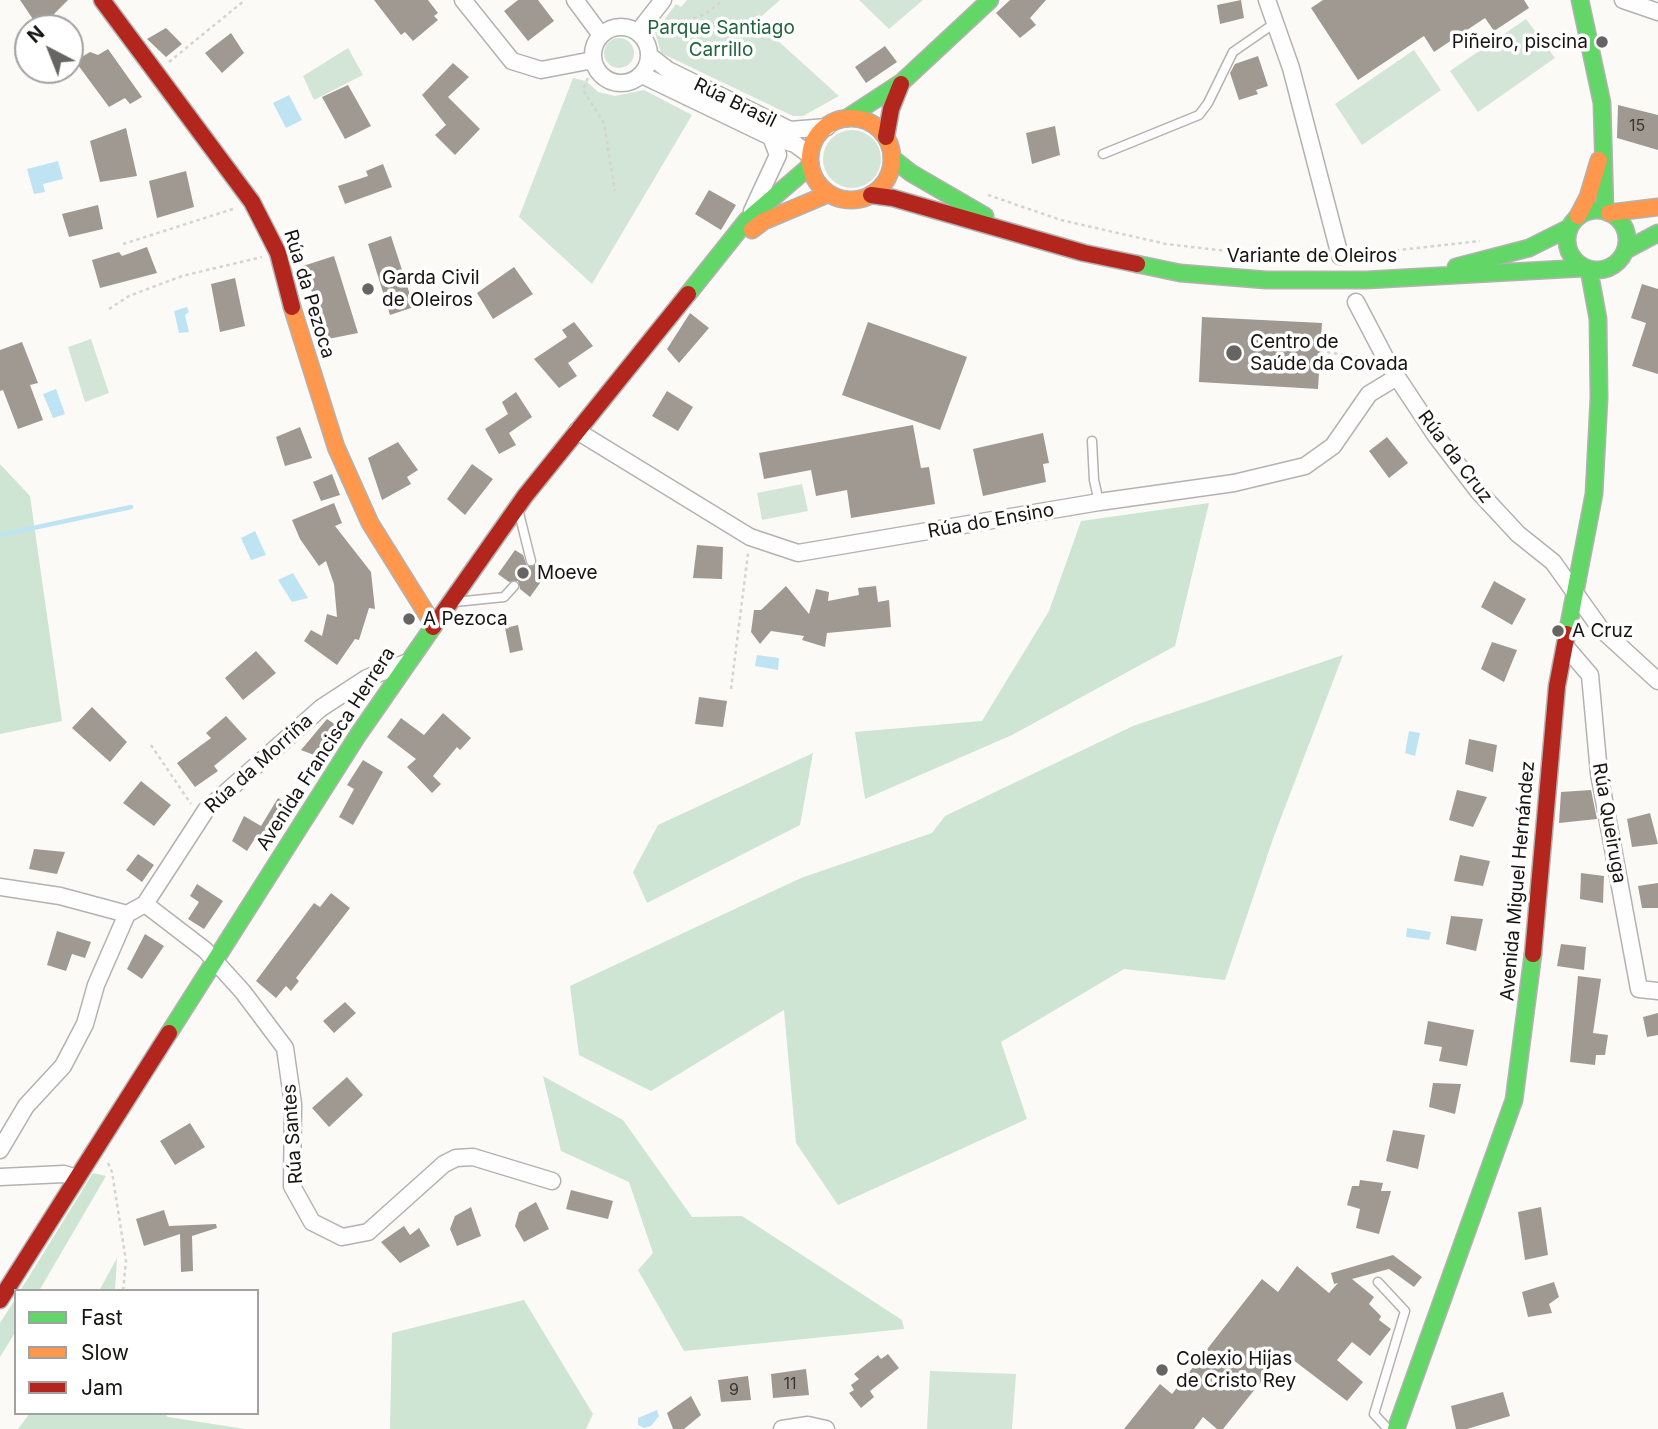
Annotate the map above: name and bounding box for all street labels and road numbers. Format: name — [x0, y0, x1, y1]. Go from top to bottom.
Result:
street label: Rúa Brasil — [690, 73, 780, 133]
street label: Rúa da Pezoca — [279, 227, 339, 361]
street label: Variante de Oleiros — [1227, 245, 1397, 267]
street label: Rúa da Cruz — [1413, 406, 1497, 508]
street label: Rúa do Ensino — [926, 499, 1056, 543]
street label: Avenida Francisca Herrera — [252, 643, 400, 855]
street label: Rúa da Morriña — [200, 710, 318, 818]
street label: Avenida Miguel Hernández — [1496, 760, 1540, 1002]
street label: Rúa Queiruga — [1587, 761, 1631, 885]
street label: Rúa Santes — [278, 1083, 308, 1185]

